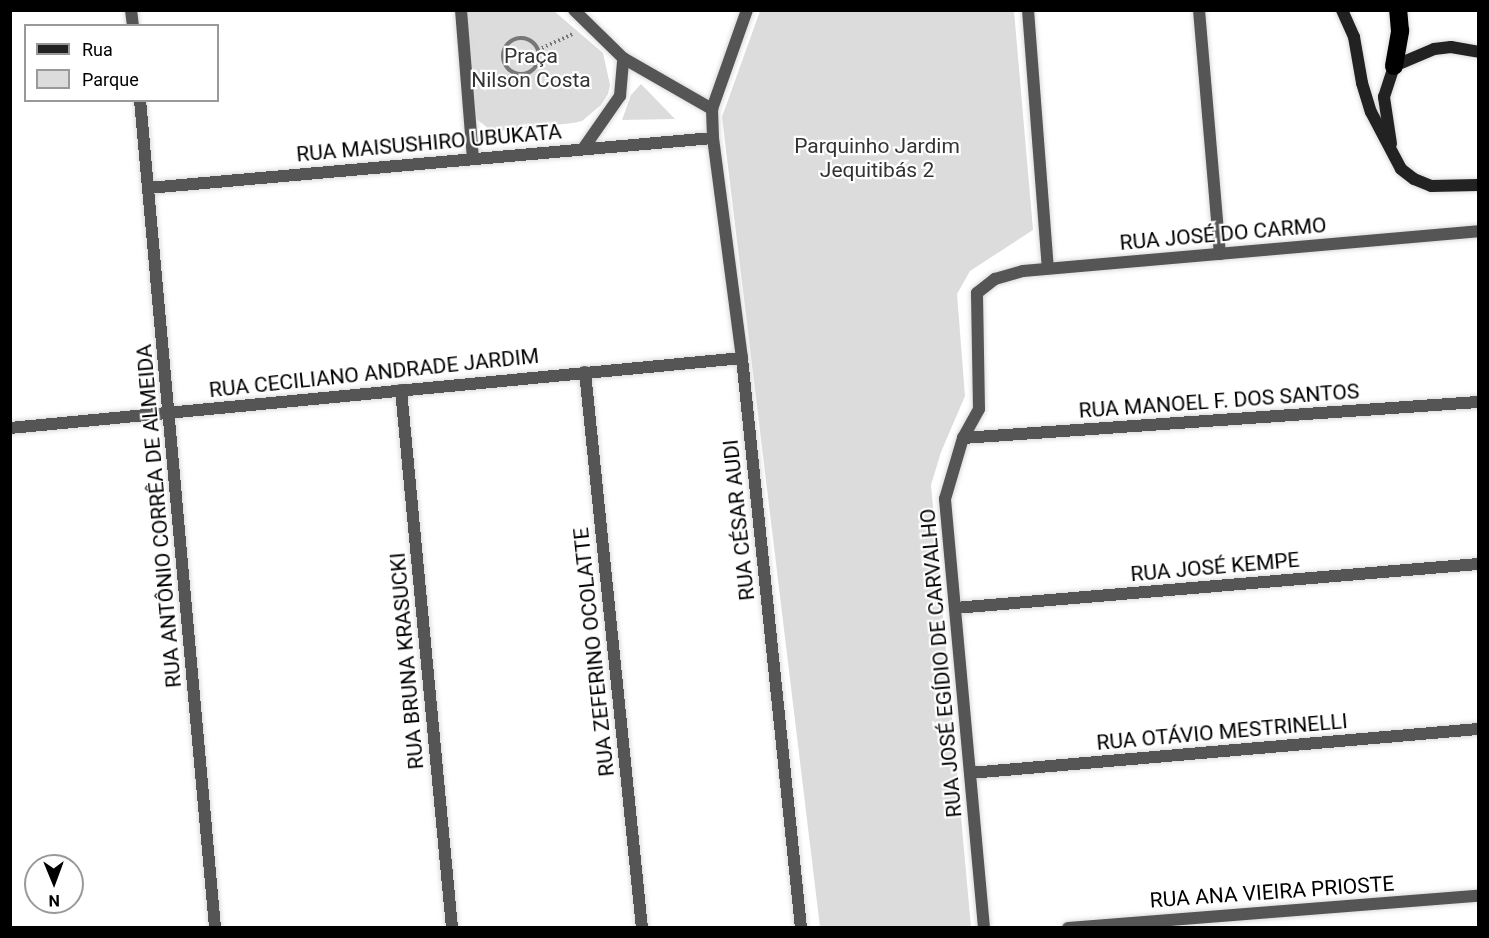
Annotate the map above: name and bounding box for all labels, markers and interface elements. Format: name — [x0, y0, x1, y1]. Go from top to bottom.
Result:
legend — [24, 24, 219, 102]
text: Rua — [82, 39, 113, 60]
park label: Praça Nilson Costa — [471, 43, 591, 93]
text: Parque — [82, 69, 139, 90]
street label: RUA MAISUSHIRO UBUKATA — [295, 119, 563, 167]
park label: Parquinho Jardim Jequitibás 2 — [794, 133, 960, 183]
street label: RUA JOSÉ DO CARMO — [1119, 212, 1327, 256]
street label: RUA ANTÔNIO CORRÊA DE ALMEIDA — [131, 343, 187, 689]
street label: RUA CECILIANO ANDRADE JARDIM — [208, 343, 540, 403]
street label: RUA MANOEL F. DOS SANTOS — [1078, 379, 1360, 423]
street label: RUA CÉSAR AUDI — [718, 438, 760, 602]
street label: RUA JOSÉ EGÍDIO DE CARVALHO — [915, 507, 967, 819]
street label: RUA ZEFERINO OCOLATTE — [568, 526, 620, 778]
street label: RUA JOSÉ KEMPE — [1129, 547, 1301, 587]
street label: RUA BRUNA KRASUCKI — [385, 552, 429, 770]
street label: RUA OTÁVIO MESTRINELLI — [1095, 708, 1349, 756]
north arrow — [24, 854, 84, 914]
street label: RUA ANA VIEIRA PRIOSTE — [1149, 871, 1395, 913]
text: N — [48, 891, 60, 910]

